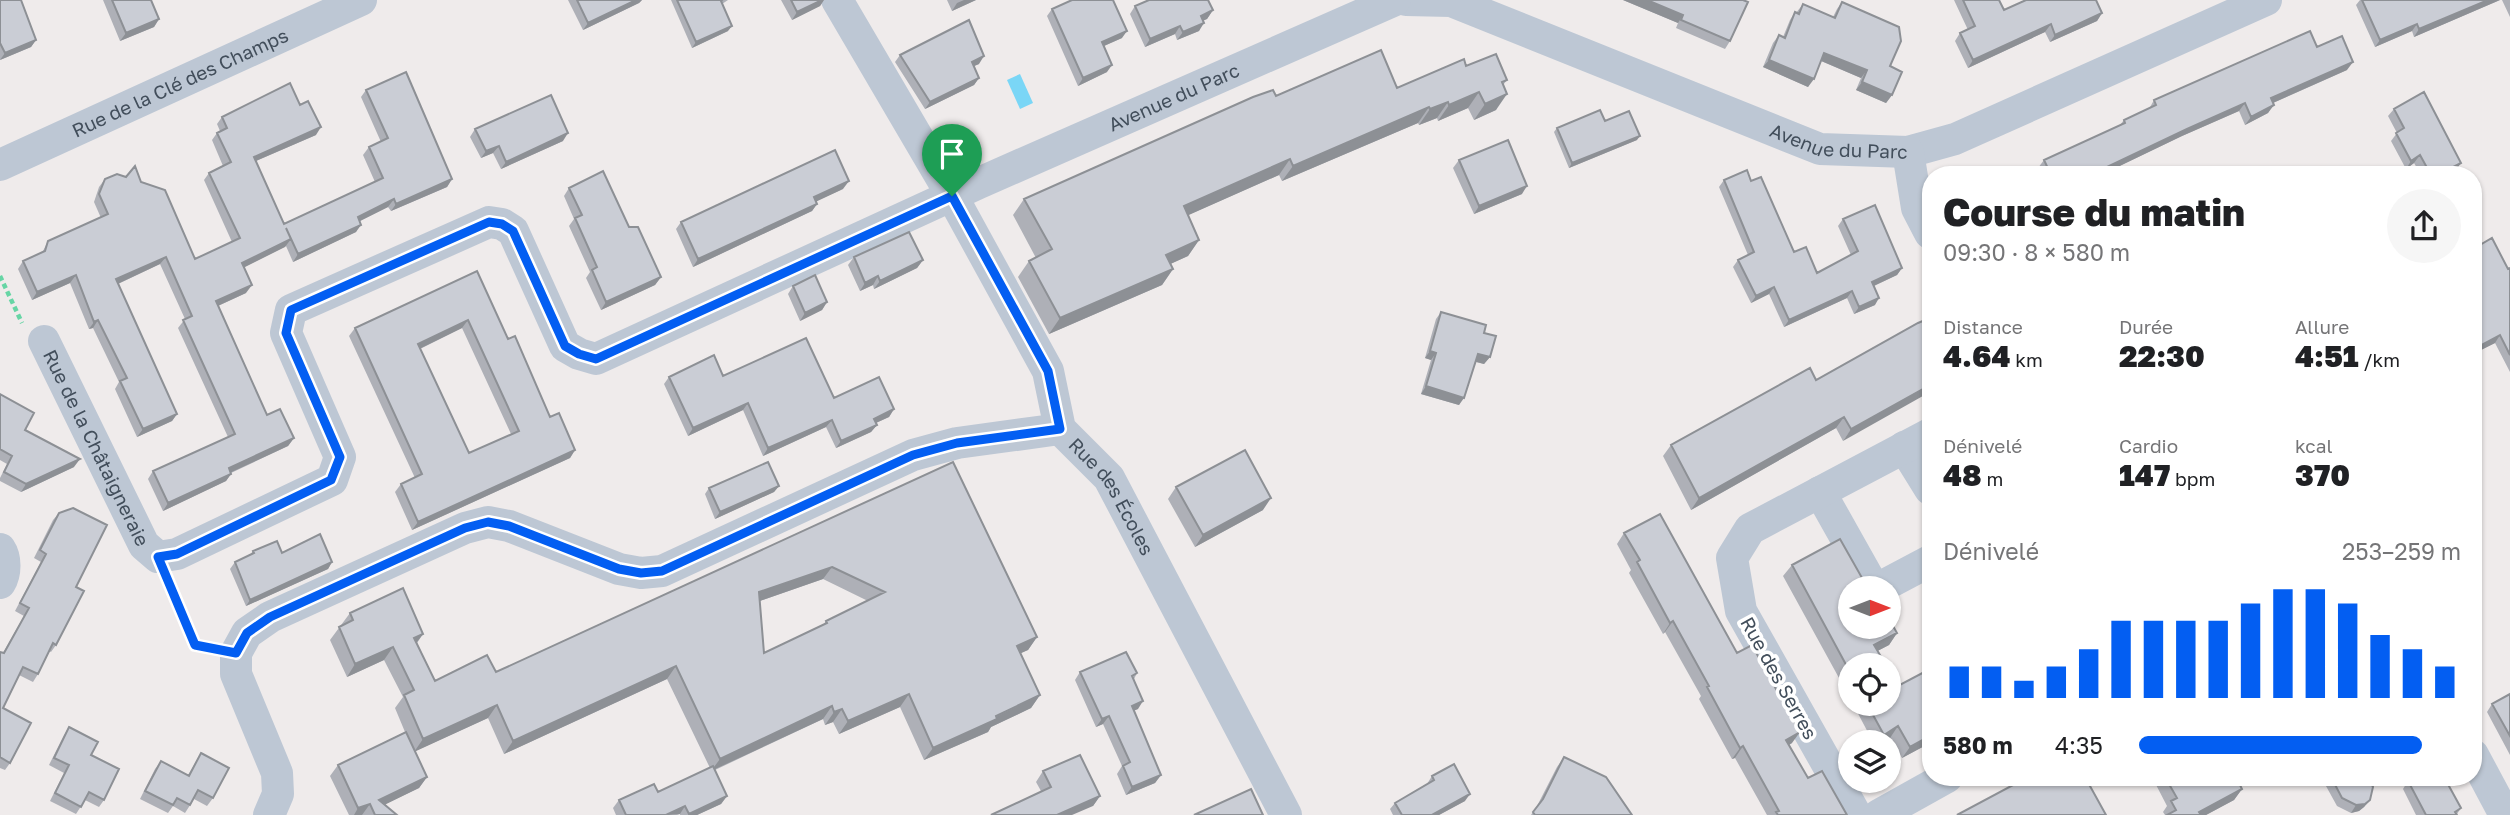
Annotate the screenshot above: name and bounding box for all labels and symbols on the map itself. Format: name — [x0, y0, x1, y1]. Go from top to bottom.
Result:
street label: Rue de la Clé des Champs — [68, 23, 292, 142]
street label: Avenue du Parc — [1105, 58, 1243, 136]
street label: Avenue du Parc — [1767, 118, 1908, 163]
pin — [922, 124, 982, 196]
street label: Rue de la Châtaigneraie — [39, 346, 155, 550]
street label: Rue des Écoles — [1064, 433, 1159, 559]
north arrow — [1838, 576, 1900, 639]
street label: Rue des Serres — [1736, 613, 1823, 743]

